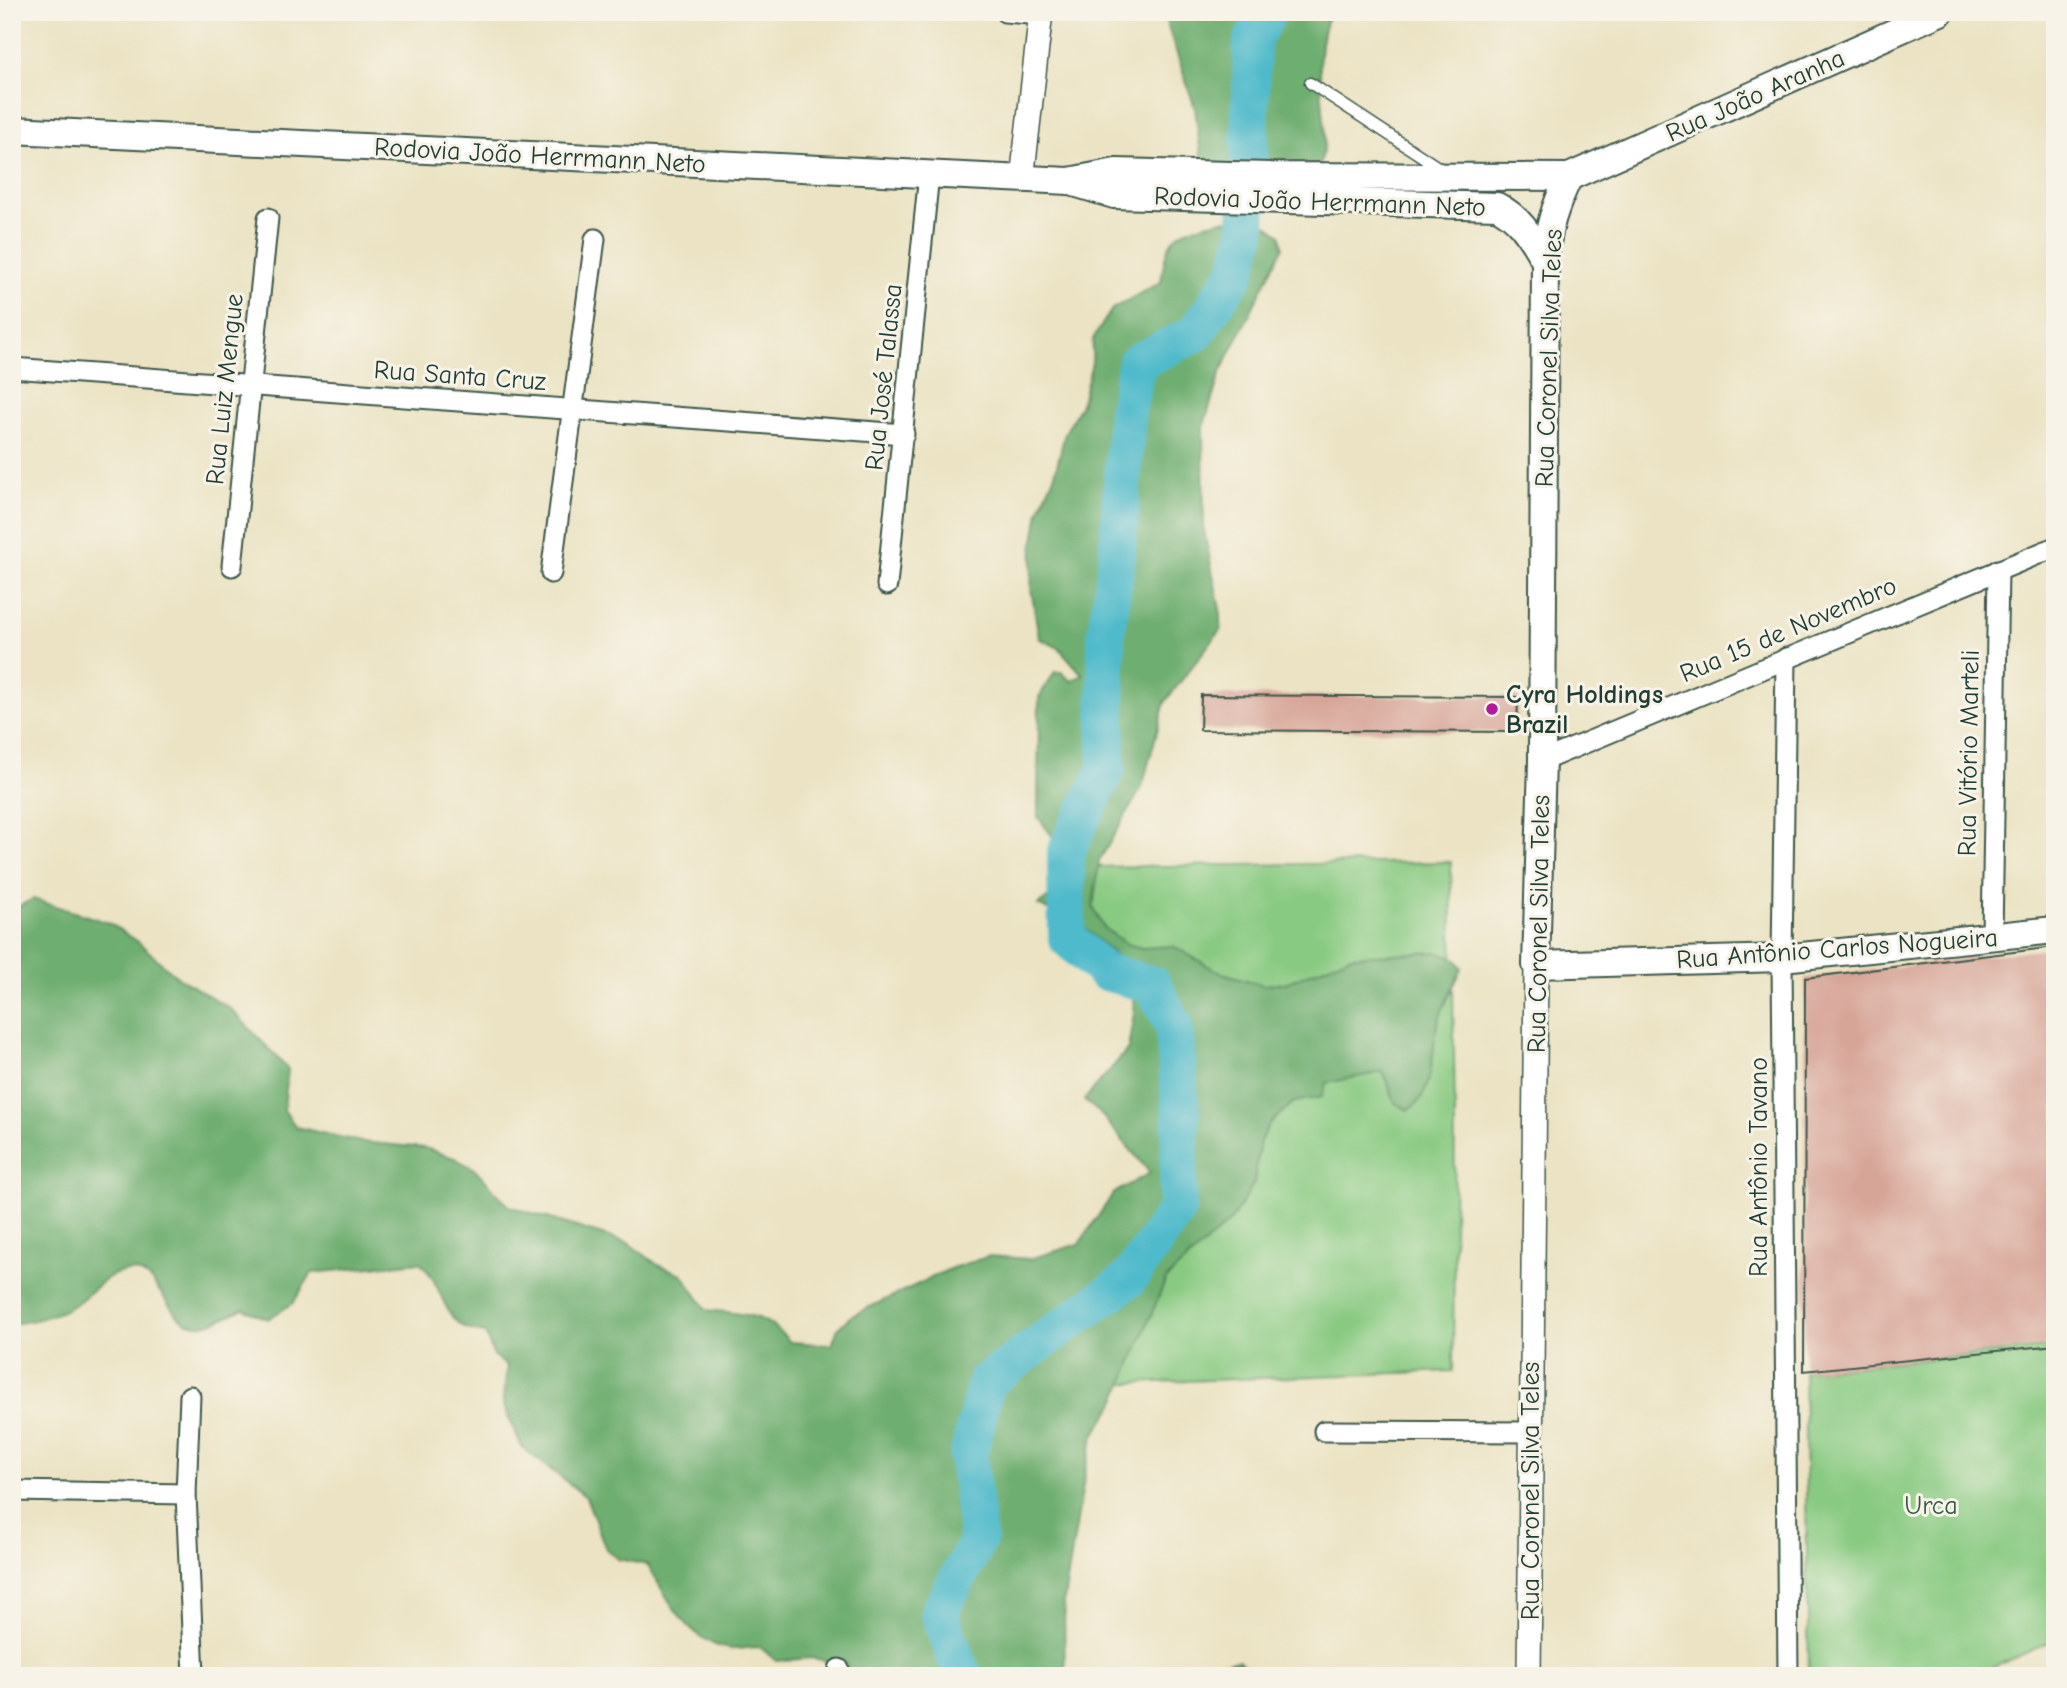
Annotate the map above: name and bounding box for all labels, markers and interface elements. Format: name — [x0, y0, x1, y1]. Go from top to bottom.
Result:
street label: Rua João Aranha — [1661, 43, 1849, 149]
street label: Rodovia João Herrmann Neto — [373, 132, 706, 180]
street label: Rodovia João Herrmann Neto — [1154, 181, 1486, 223]
street label: Rua Coronel Silva Teles — [1529, 228, 1569, 488]
street label: Rua José Talassa — [859, 282, 909, 472]
street label: Rua Luiz Mengue — [200, 292, 250, 486]
street label: Rua Santa Cruz — [373, 355, 547, 397]
street label: Rua 15 de Novembro — [1676, 571, 1901, 689]
street label: Rua Vitório Marteli — [1952, 649, 1986, 857]
place label: Cyra Holdings Brazil — [1506, 680, 1663, 740]
marker: Cyra Holdings Brazil — [1484, 701, 1500, 717]
street label: Rua Coronel Silva Teles — [1522, 795, 1556, 1053]
street label: Rua Antônio Carlos Nogueira — [1675, 923, 1999, 975]
street label: Rua Antônio Tavano — [1744, 1057, 1774, 1277]
street label: Rua Coronel Silva Teles — [1516, 1362, 1546, 1620]
park label: Urca — [1904, 1491, 1958, 1521]

